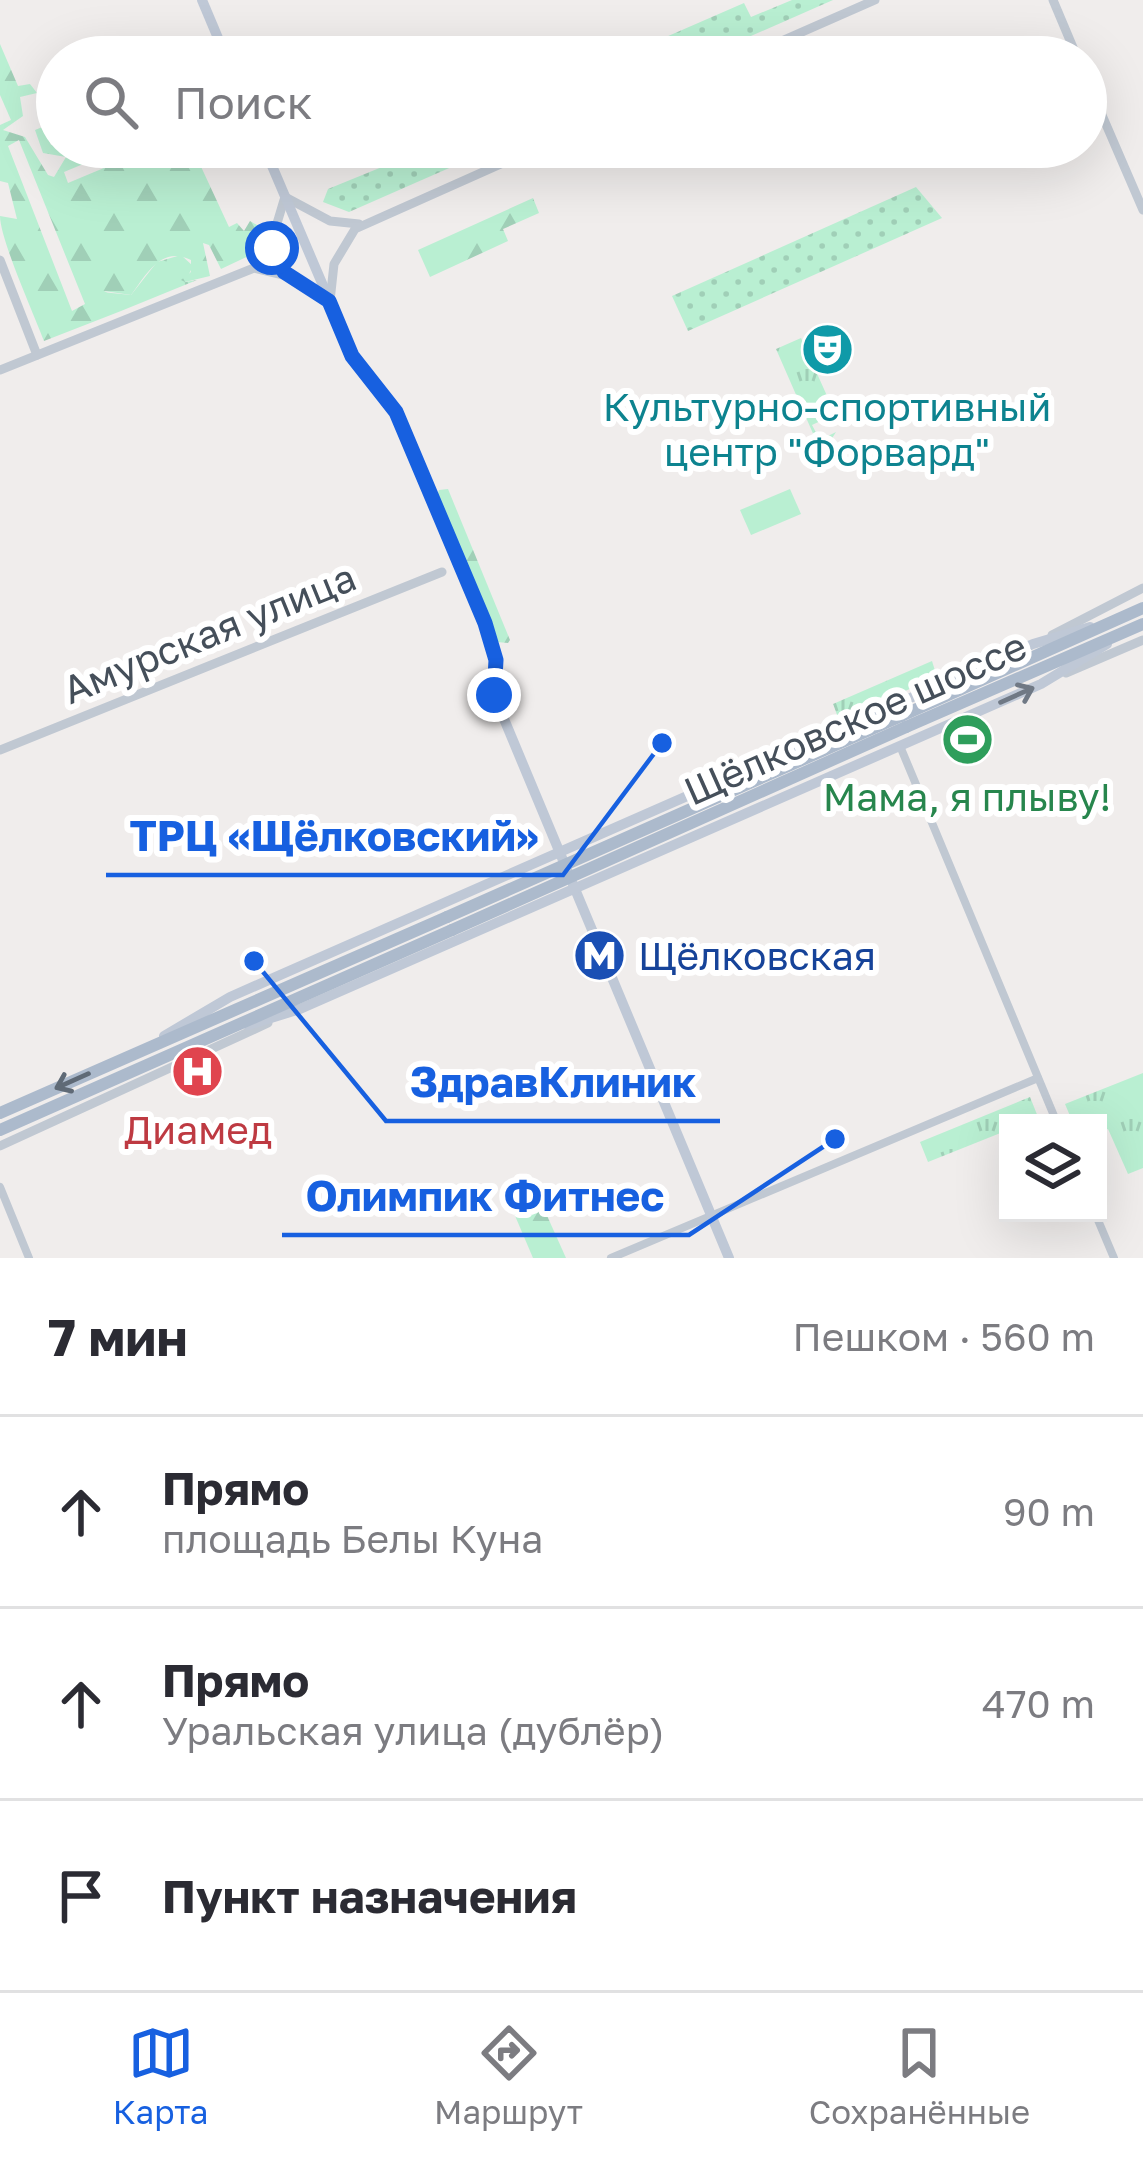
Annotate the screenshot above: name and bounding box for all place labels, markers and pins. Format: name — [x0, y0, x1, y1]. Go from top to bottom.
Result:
theatre icon: Культурно-спортивный центр "Форвард" — [799, 321, 855, 377]
place label: Культурно-спортивный центр "Форвард" — [603, 383, 1051, 475]
sports icon: Мама, я плыву! — [939, 711, 995, 767]
place label: Мама, я плыву! — [823, 773, 1111, 820]
callout: ТРЦ «Щёлковский» — [106, 797, 563, 875]
metro station icon: Щёлковская — [571, 927, 627, 983]
place label: Щёлковская — [638, 932, 876, 979]
callout: ЗдравКлиник — [386, 1043, 720, 1121]
hospital icon: Диамед — [170, 1044, 226, 1100]
place label: Диамед — [124, 1106, 272, 1153]
callout: Олимпик Фитнес — [282, 1157, 689, 1235]

